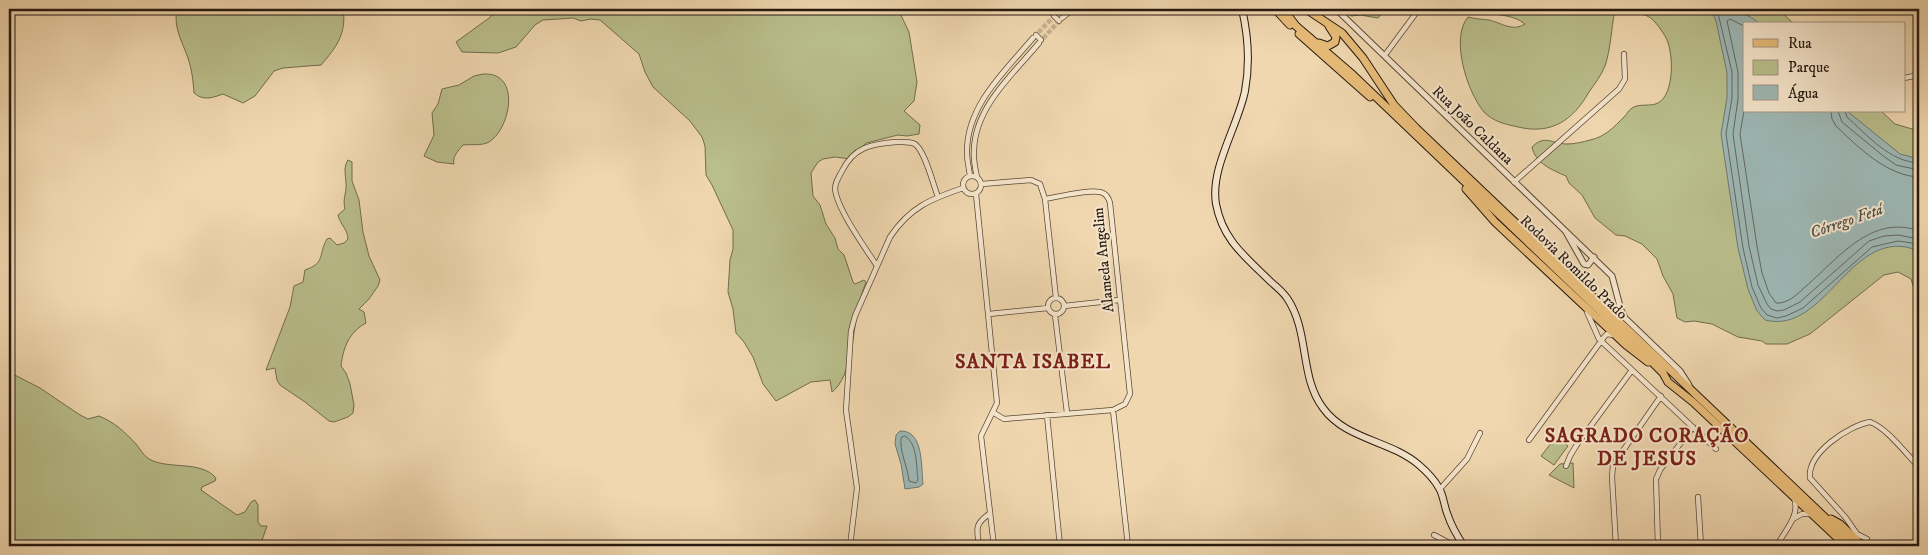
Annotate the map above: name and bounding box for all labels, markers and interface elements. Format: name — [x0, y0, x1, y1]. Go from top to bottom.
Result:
legend — [1743, 22, 1906, 112]
text: Rua — [1788, 34, 1812, 53]
text: Parque — [1788, 58, 1829, 77]
street label: Rua João Caldana — [1428, 82, 1518, 169]
text: Água — [1788, 83, 1819, 103]
water label: Córrego Fetá — [1807, 198, 1887, 243]
street label: Alameda Angelim — [1089, 207, 1118, 313]
street label: Rodovia Romildo Prado — [1516, 211, 1631, 324]
district label: SANTA ISABEL — [955, 350, 1111, 375]
district label: SAGRADO CORAÇÃO DE JESUS — [1545, 423, 1749, 472]

